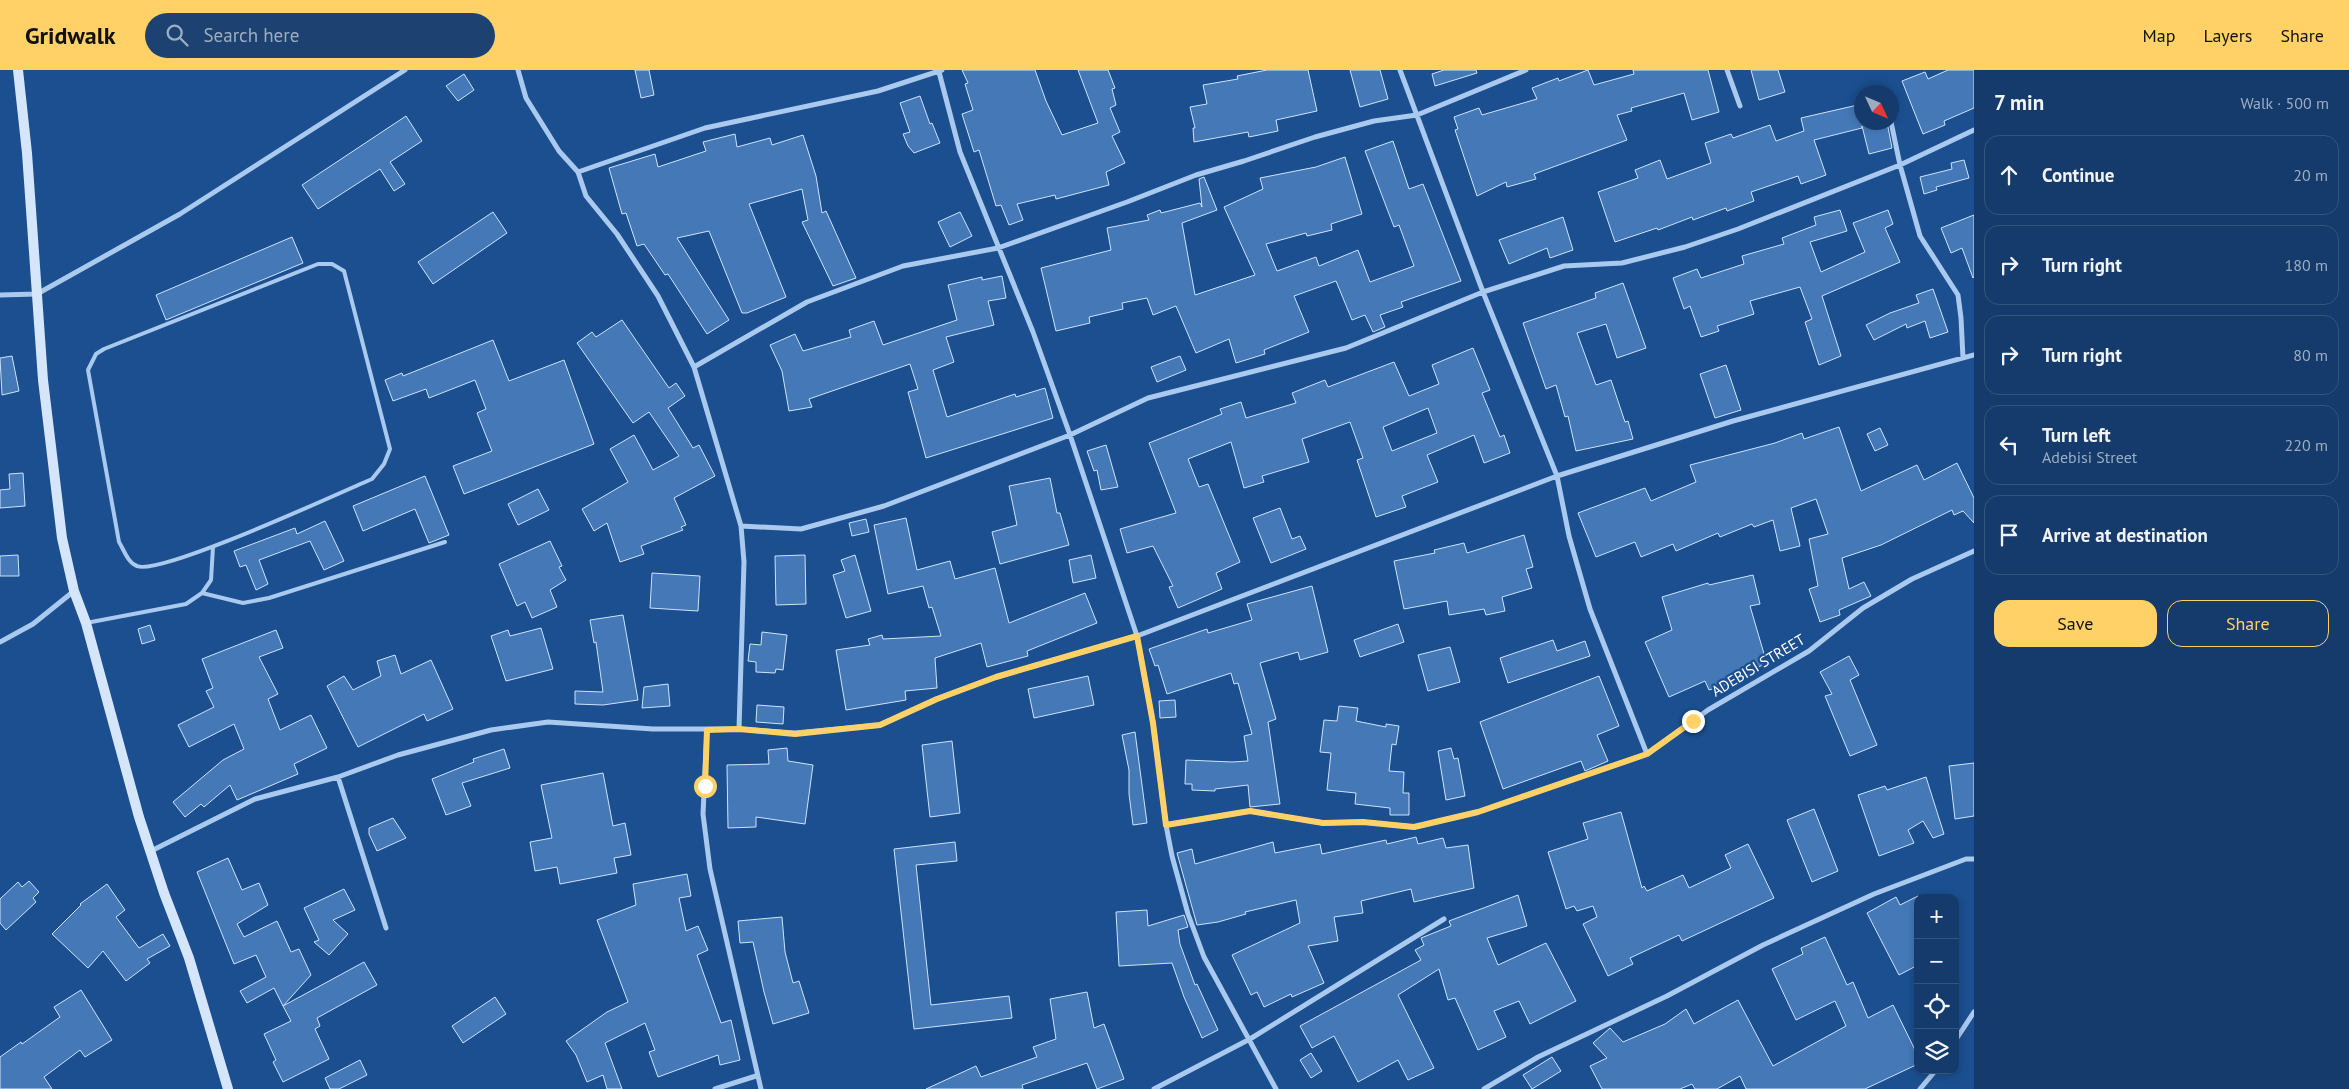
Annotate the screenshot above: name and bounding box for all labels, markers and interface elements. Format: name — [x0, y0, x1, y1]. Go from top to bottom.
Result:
search box — [145, 13, 495, 58]
text: Gridwalk — [25, 20, 115, 51]
icon: search — [163, 21, 191, 49]
text: Search here — [203, 23, 299, 47]
text: Map — [2143, 24, 2175, 47]
text: Layers — [2203, 24, 2252, 47]
text: Share — [2280, 24, 2324, 47]
north arrow — [1854, 85, 1899, 130]
text: 7 min — [1994, 89, 2044, 116]
text: Walk · 500 m — [2240, 93, 2329, 113]
icon: ahead — [1995, 161, 2023, 189]
text: Continue — [2042, 163, 2114, 187]
text: 20 m — [2293, 165, 2328, 185]
icon: right — [1995, 251, 2023, 279]
text: Turn right — [2042, 253, 2122, 277]
text: 180 m — [2285, 255, 2328, 275]
icon: right — [1995, 341, 2023, 369]
text: Turn right — [2042, 343, 2122, 367]
text: 80 m — [2293, 345, 2328, 365]
text: Turn left — [2042, 423, 2111, 447]
icon: left — [1995, 431, 2023, 459]
text: 220 m — [2285, 435, 2328, 455]
text: Adebisi Street — [2042, 447, 2137, 467]
icon: arrive — [1995, 521, 2023, 549]
text: Arrive at destination — [2042, 523, 2208, 547]
button: Save — [1994, 600, 2157, 647]
button: Share — [2167, 600, 2329, 647]
street label: ADEBISI STREET — [1708, 629, 1809, 700]
route end — [1682, 710, 1705, 733]
route start — [694, 775, 717, 798]
map controls — [1914, 894, 1959, 1074]
button: + — [1914, 894, 1959, 939]
button: − — [1914, 939, 1959, 984]
button: locate — [1914, 984, 1959, 1029]
button: layers — [1914, 1029, 1959, 1074]

